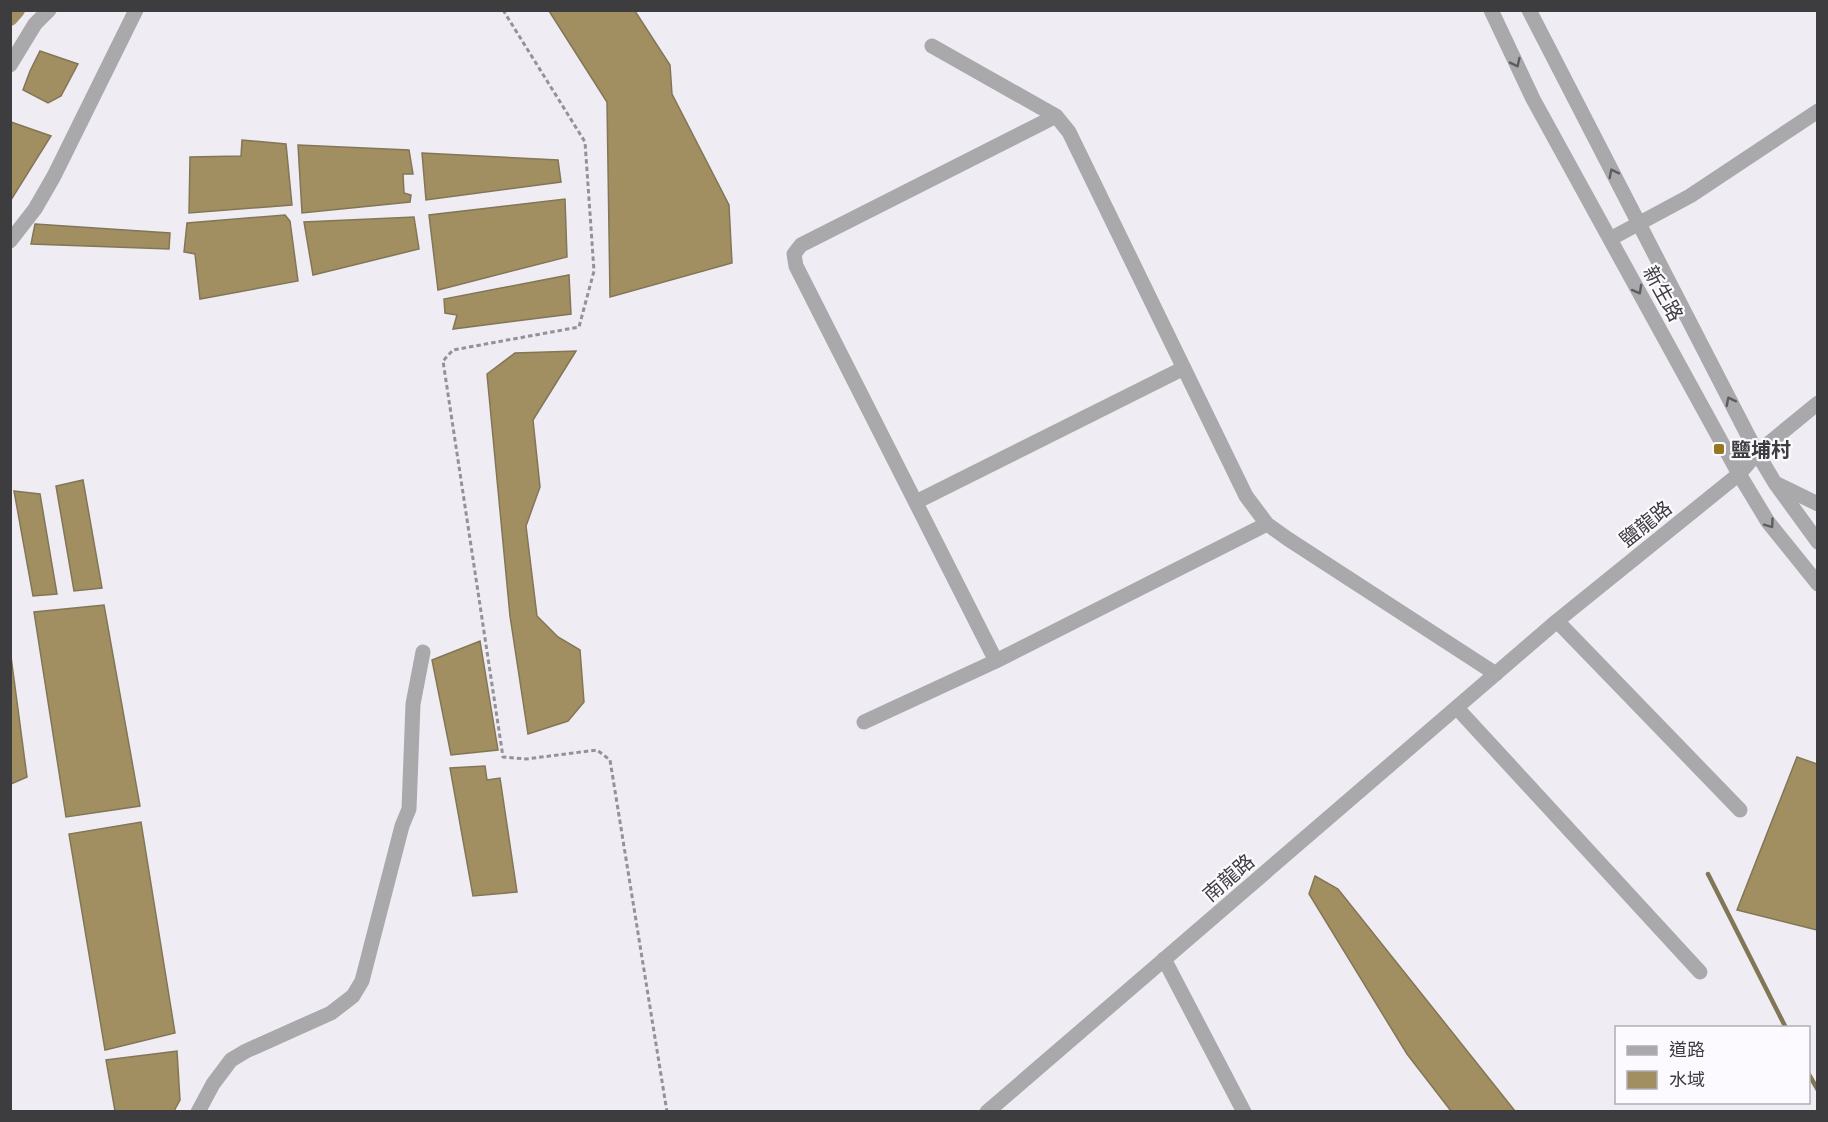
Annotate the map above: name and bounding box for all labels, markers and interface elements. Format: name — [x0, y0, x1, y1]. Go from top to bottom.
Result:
one-way arrow — [1508, 57, 1520, 68]
one-way arrow — [1609, 168, 1620, 179]
street label: 新生路 — [1639, 261, 1689, 325]
one-way arrow — [1631, 284, 1642, 294]
one-way arrow — [1726, 396, 1738, 407]
place label: 鹽埔村 — [1731, 437, 1791, 461]
marker: 鹽埔村 — [1712, 442, 1726, 456]
street label: 鹽龍路 — [1614, 495, 1676, 551]
one-way arrow — [1763, 517, 1774, 528]
street label: 南龍路 — [1197, 848, 1259, 906]
legend — [1615, 1026, 1810, 1104]
text: 道路 — [1669, 1038, 1705, 1060]
text: 水域 — [1669, 1068, 1705, 1090]

